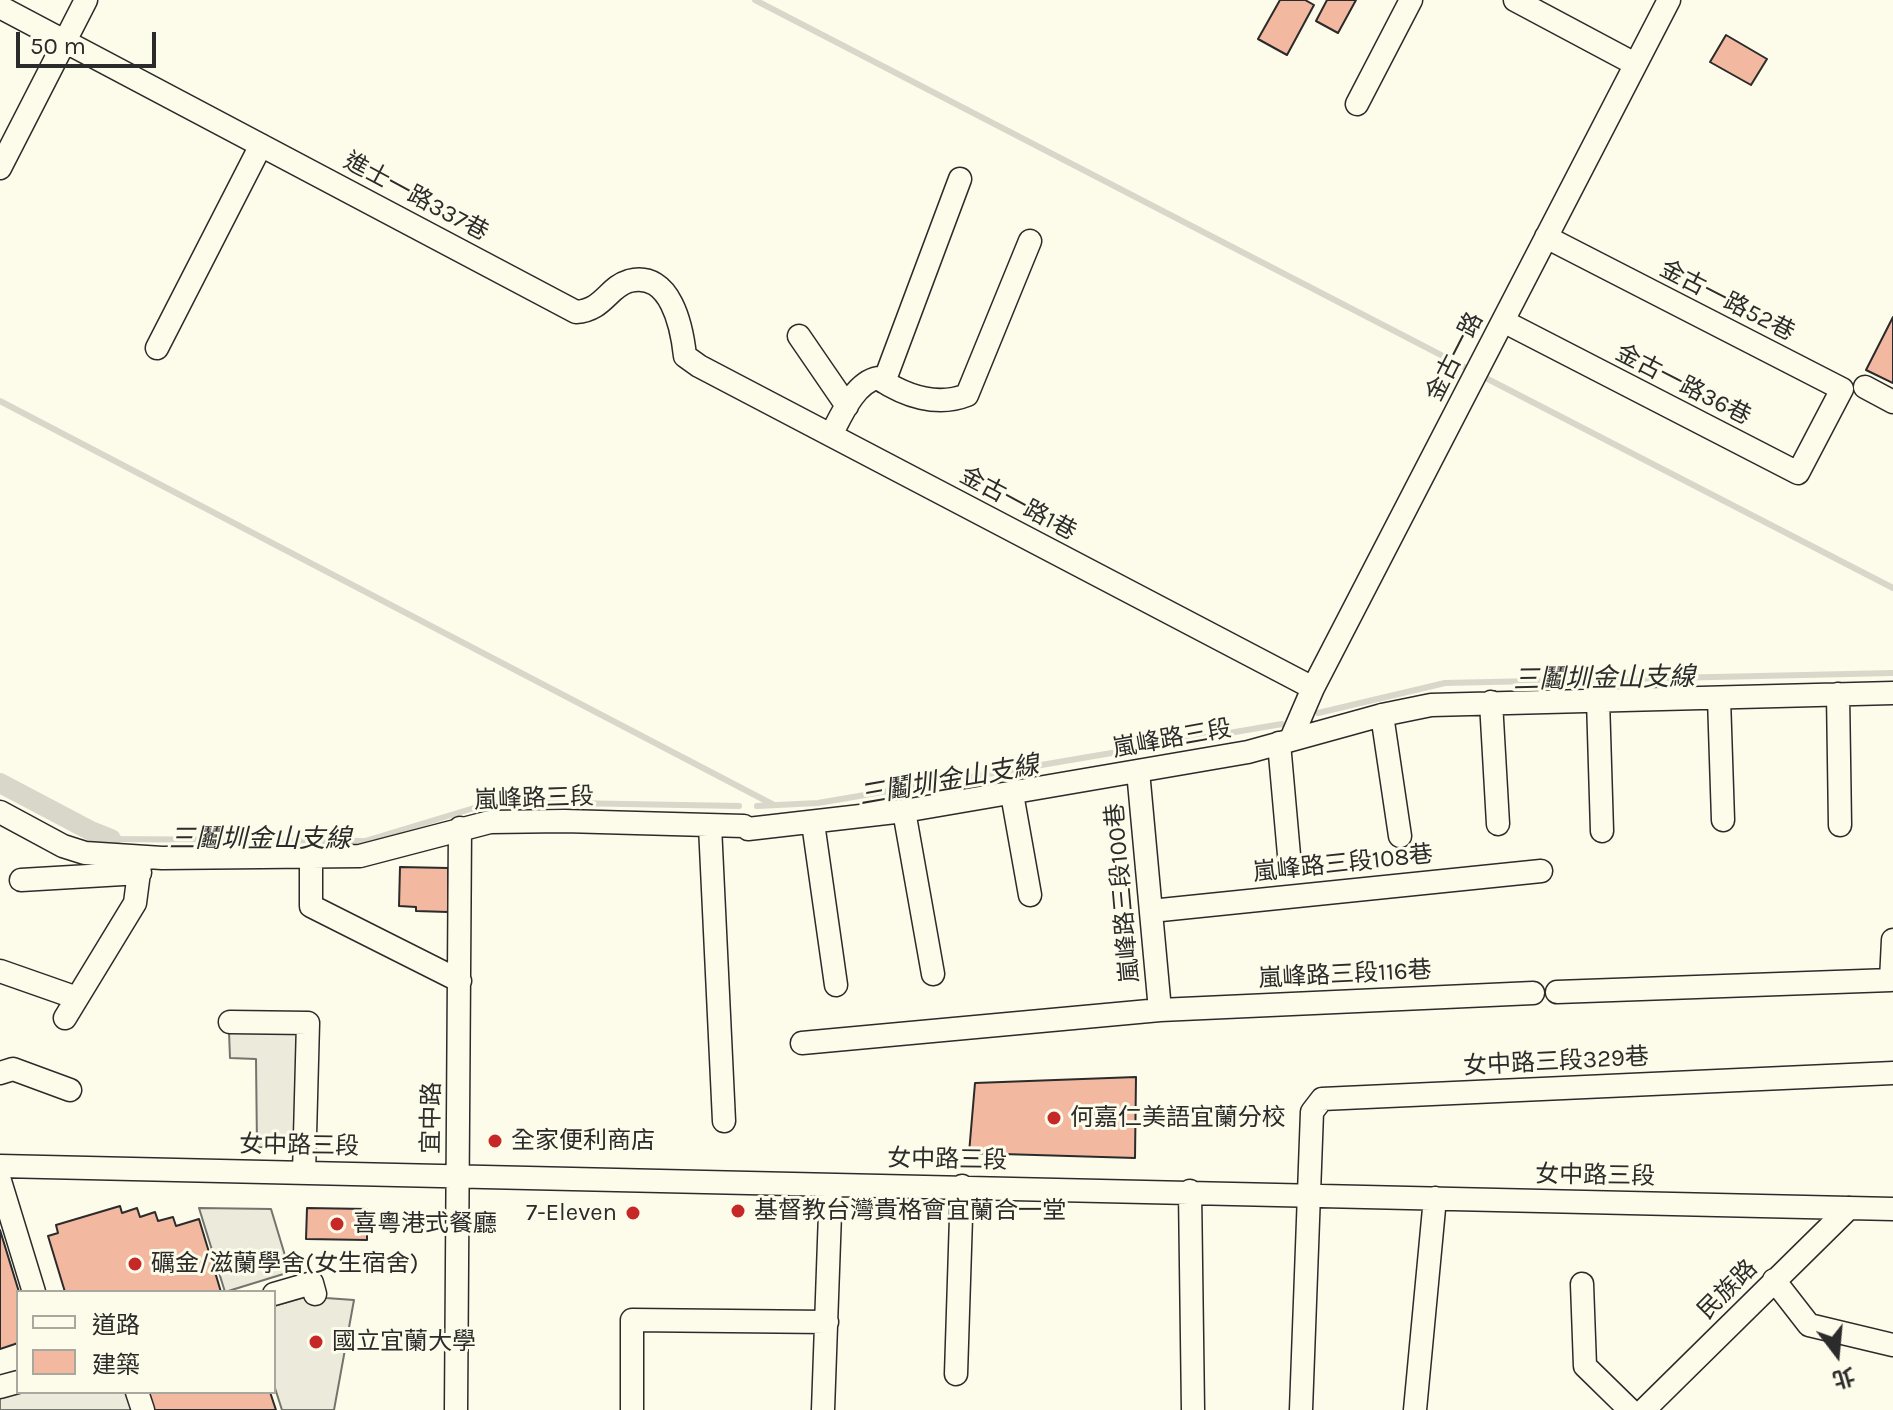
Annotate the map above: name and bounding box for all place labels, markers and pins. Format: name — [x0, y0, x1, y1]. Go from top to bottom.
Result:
place label: 何嘉仁美語宜蘭分校 — [1070, 1104, 1286, 1132]
marker: 何嘉仁美語宜蘭分校 — [1045, 1109, 1063, 1127]
place label: 全家便利商店 — [511, 1127, 655, 1155]
marker: 全家便利商店 — [486, 1132, 504, 1150]
place label: 基督教台灣貴格會宜蘭合一堂 — [754, 1197, 1066, 1225]
place label: 7-Eleven — [526, 1199, 617, 1227]
marker: 基督教台灣貴格會宜蘭合一堂 — [729, 1202, 747, 1220]
marker: 7-Eleven — [624, 1204, 642, 1222]
place label: 喜粵港式餐廳 — [353, 1210, 497, 1238]
marker: 喜粵港式餐廳 — [328, 1215, 346, 1233]
place label: 礪金/滋蘭學舍(女生宿舍) — [151, 1250, 418, 1278]
marker: 礪金/滋蘭學舍(女生宿舍) — [126, 1255, 144, 1273]
place label: 國立宜蘭大學 — [332, 1328, 476, 1356]
marker: 國立宜蘭大學 — [307, 1333, 325, 1351]

